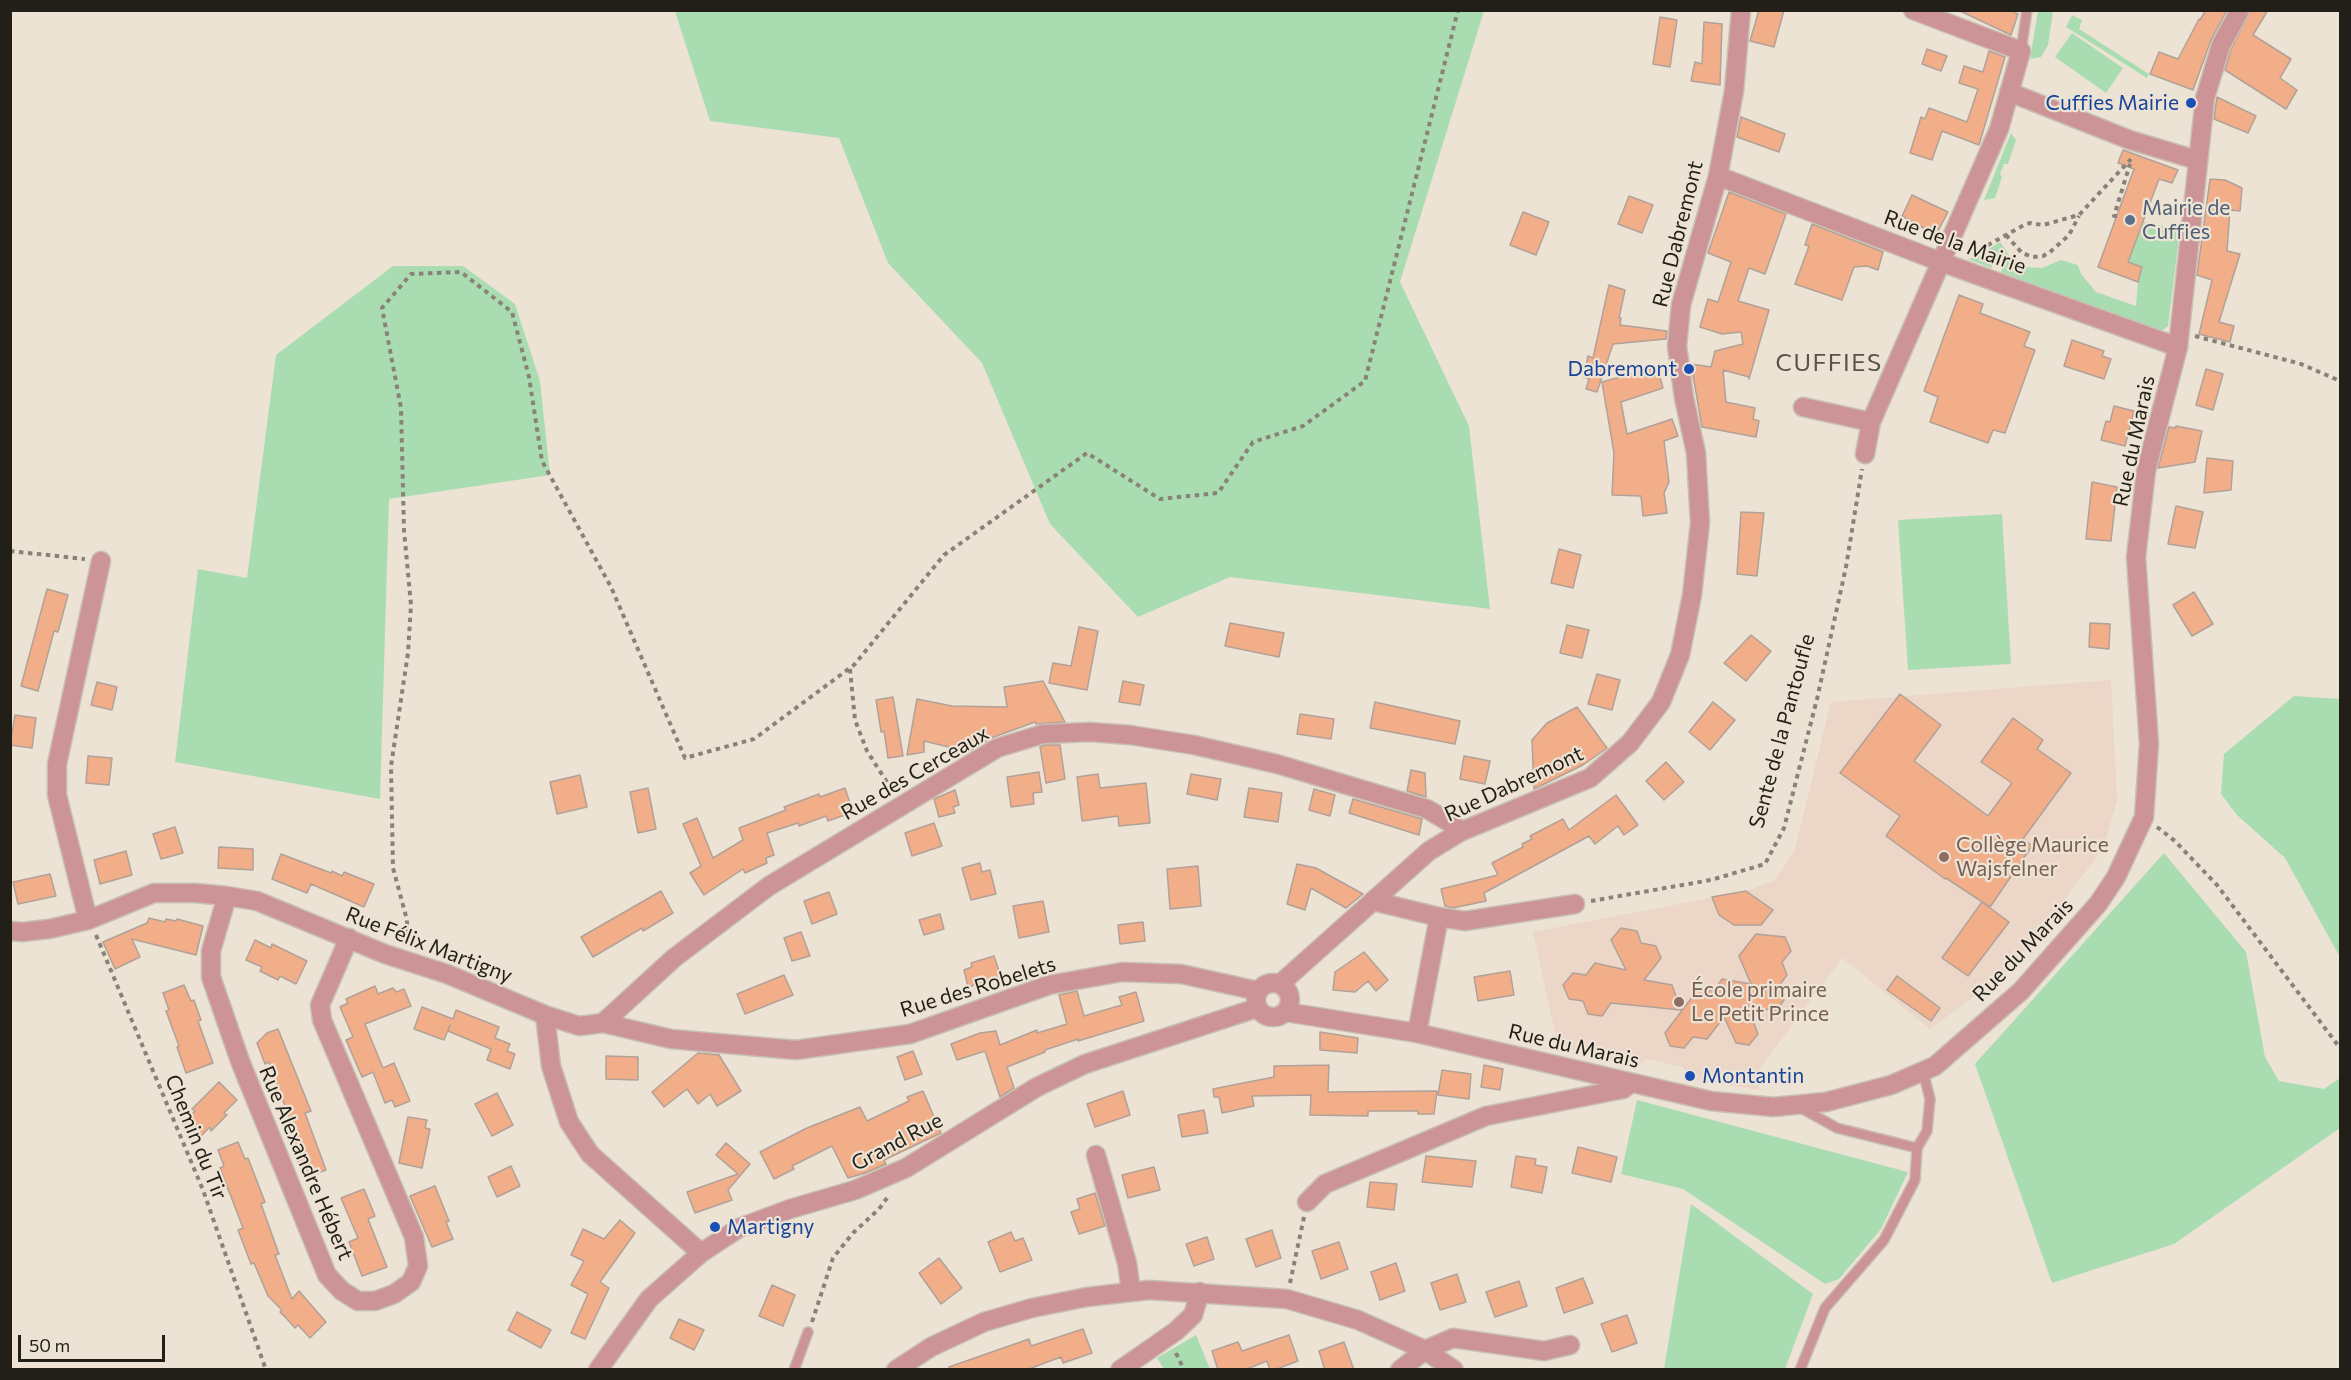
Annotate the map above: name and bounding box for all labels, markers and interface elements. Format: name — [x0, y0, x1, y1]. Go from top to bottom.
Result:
place label: Cuffies Mairie — [2046, 90, 2179, 116]
marker: Cuffies Mairie — [2184, 96, 2198, 110]
street label: Rue Dabremont — [1648, 158, 1708, 310]
place label: Mairie de Cuffies — [2142, 195, 2230, 245]
street label: Rue de la Mairie — [1880, 205, 2030, 279]
marker: Mairie de Cuffies — [2123, 213, 2137, 227]
district label: CUFFIES — [1775, 349, 1883, 377]
place label: Dabremont — [1568, 356, 1677, 382]
marker: Dabremont — [1682, 362, 1696, 376]
street label: Rue du Marais — [2108, 373, 2160, 509]
street label: Sente de la Pantoufle — [1744, 631, 1820, 831]
street label: Rue des Cerceaux — [837, 720, 993, 826]
street label: Rue Dabremont — [1441, 741, 1587, 827]
place label: Collège Maurice Wajsfelner — [1956, 832, 2109, 882]
marker: Collège Maurice Wajsfelner — [1937, 850, 1951, 864]
street label: Rue du Marais — [1968, 893, 2078, 1007]
street label: Rue Félix Martigny — [342, 902, 516, 988]
street label: Rue des Robelets — [897, 951, 1059, 1023]
place label: École primaire Le Petit Prince — [1691, 977, 1829, 1027]
marker: École primaire Le Petit Prince — [1672, 995, 1686, 1009]
street label: Rue du Marais — [1506, 1019, 1642, 1073]
street label: Rue Alexandre Hébert — [254, 1062, 358, 1264]
place label: Montantin — [1702, 1063, 1804, 1089]
marker: Montantin — [1683, 1069, 1697, 1083]
street label: Chemin du Tir — [160, 1071, 232, 1203]
street label: Grand Rue — [847, 1108, 947, 1176]
place label: Martigny — [727, 1214, 814, 1240]
marker: Martigny — [708, 1220, 722, 1234]
scale bar — [21, 1323, 168, 1361]
text: 50 m — [29, 1334, 70, 1356]

